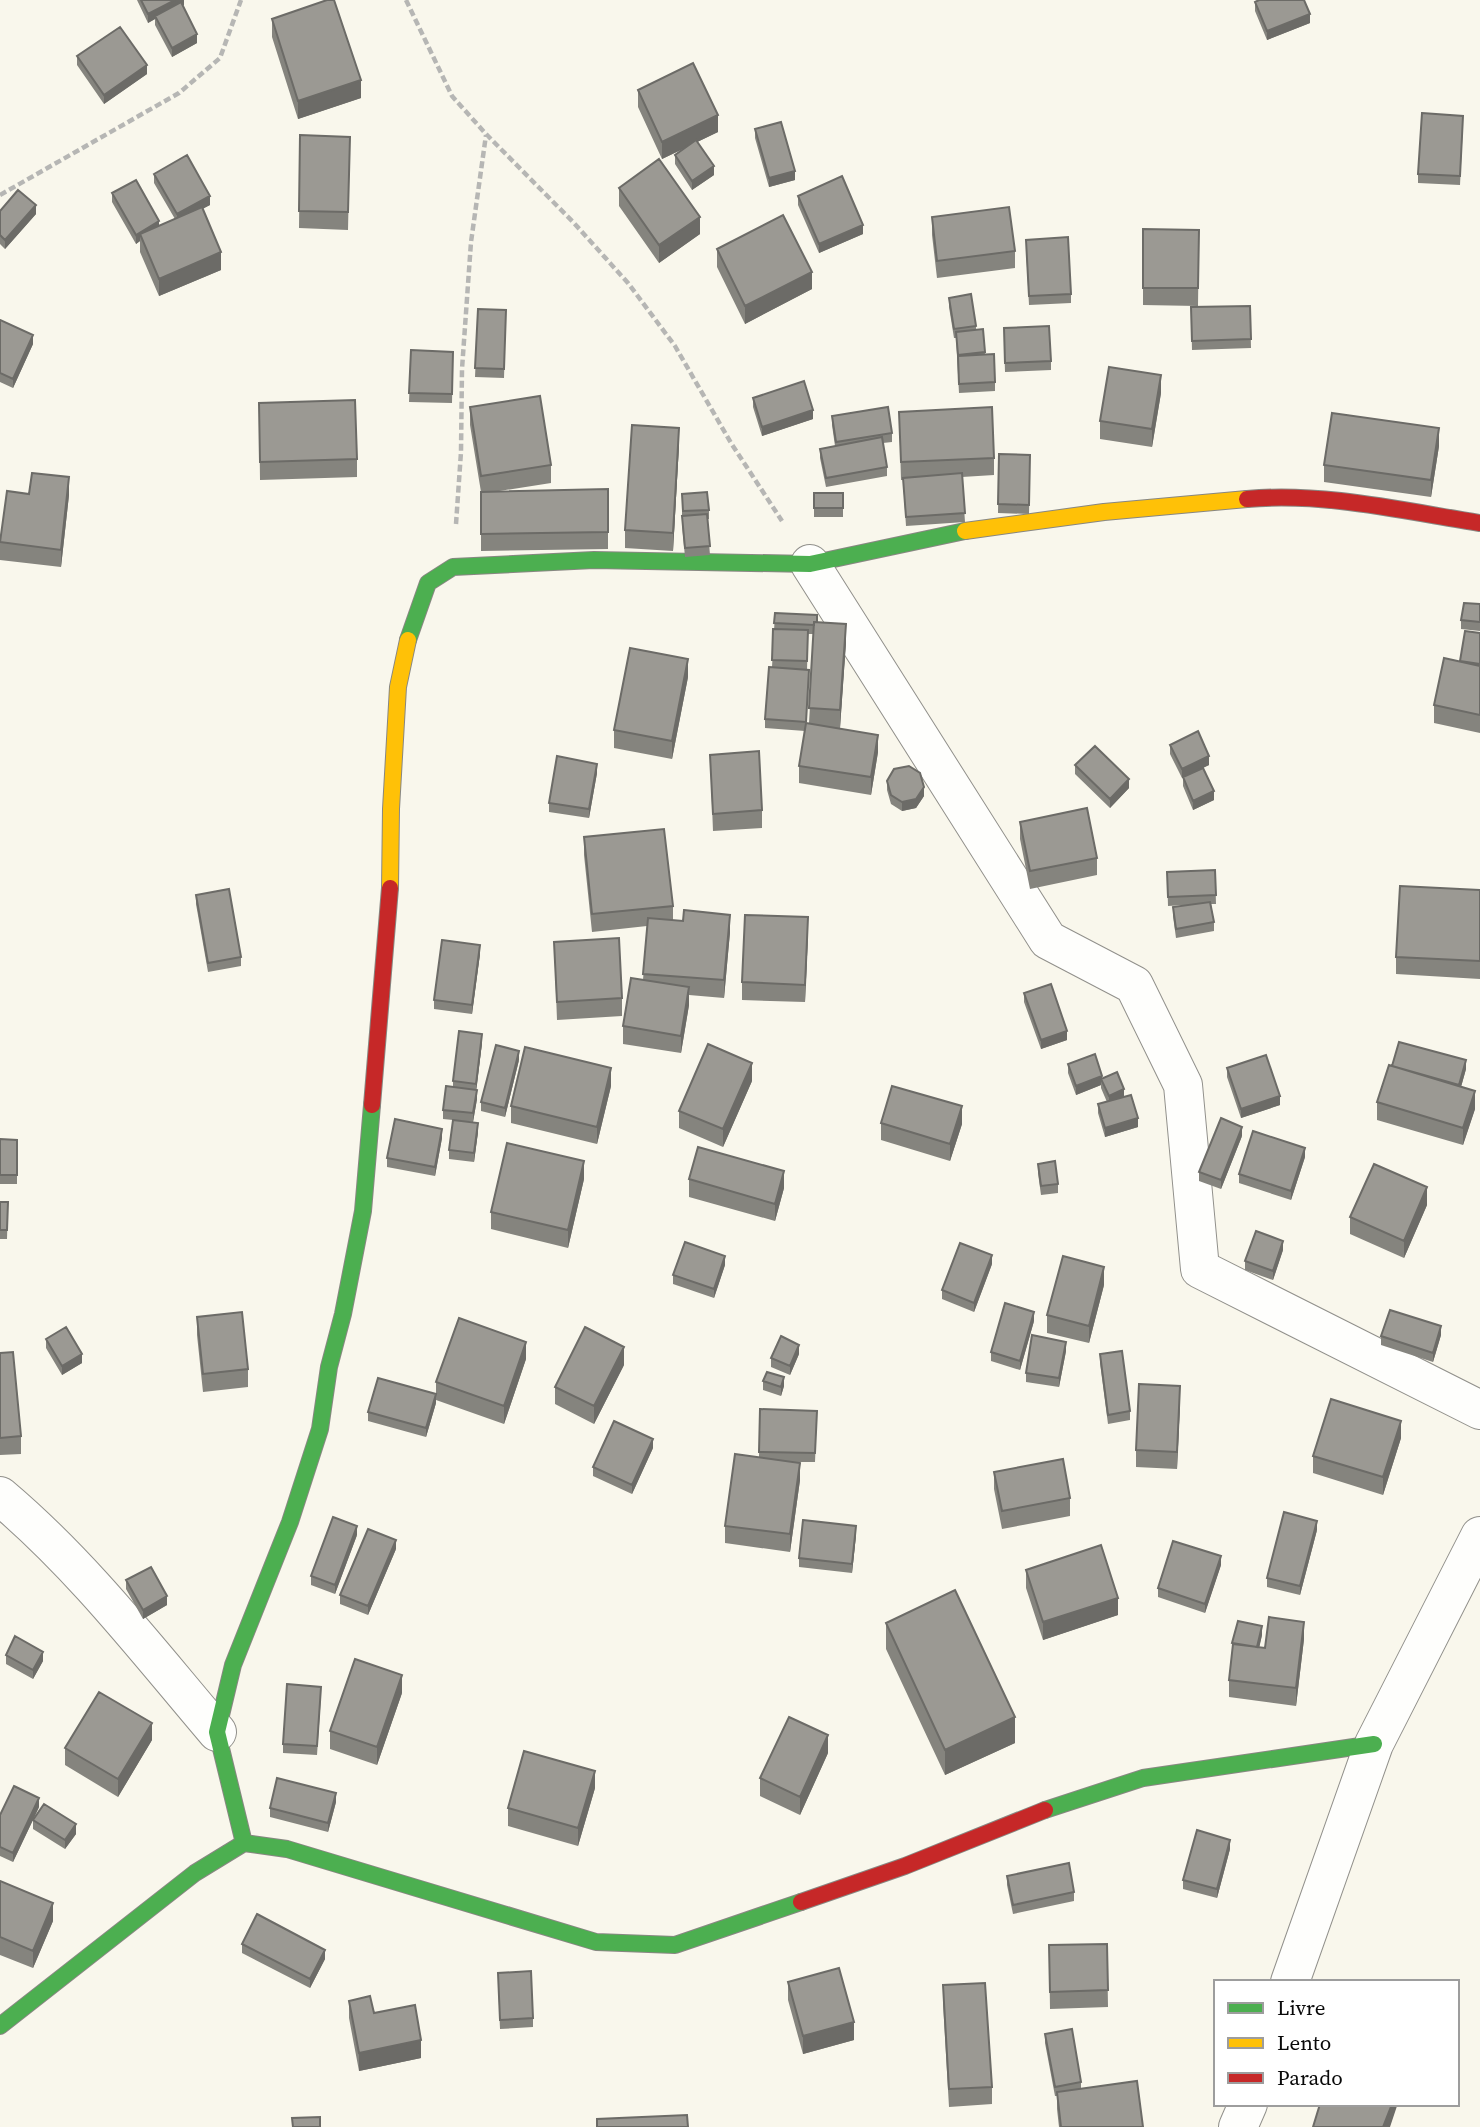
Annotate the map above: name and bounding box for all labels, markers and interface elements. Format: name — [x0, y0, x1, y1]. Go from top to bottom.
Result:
legend — [1214, 1980, 1459, 2106]
text: Livre — [1277, 1993, 1325, 2022]
text: Lento — [1277, 2028, 1331, 2057]
text: Parado — [1277, 2063, 1343, 2092]

